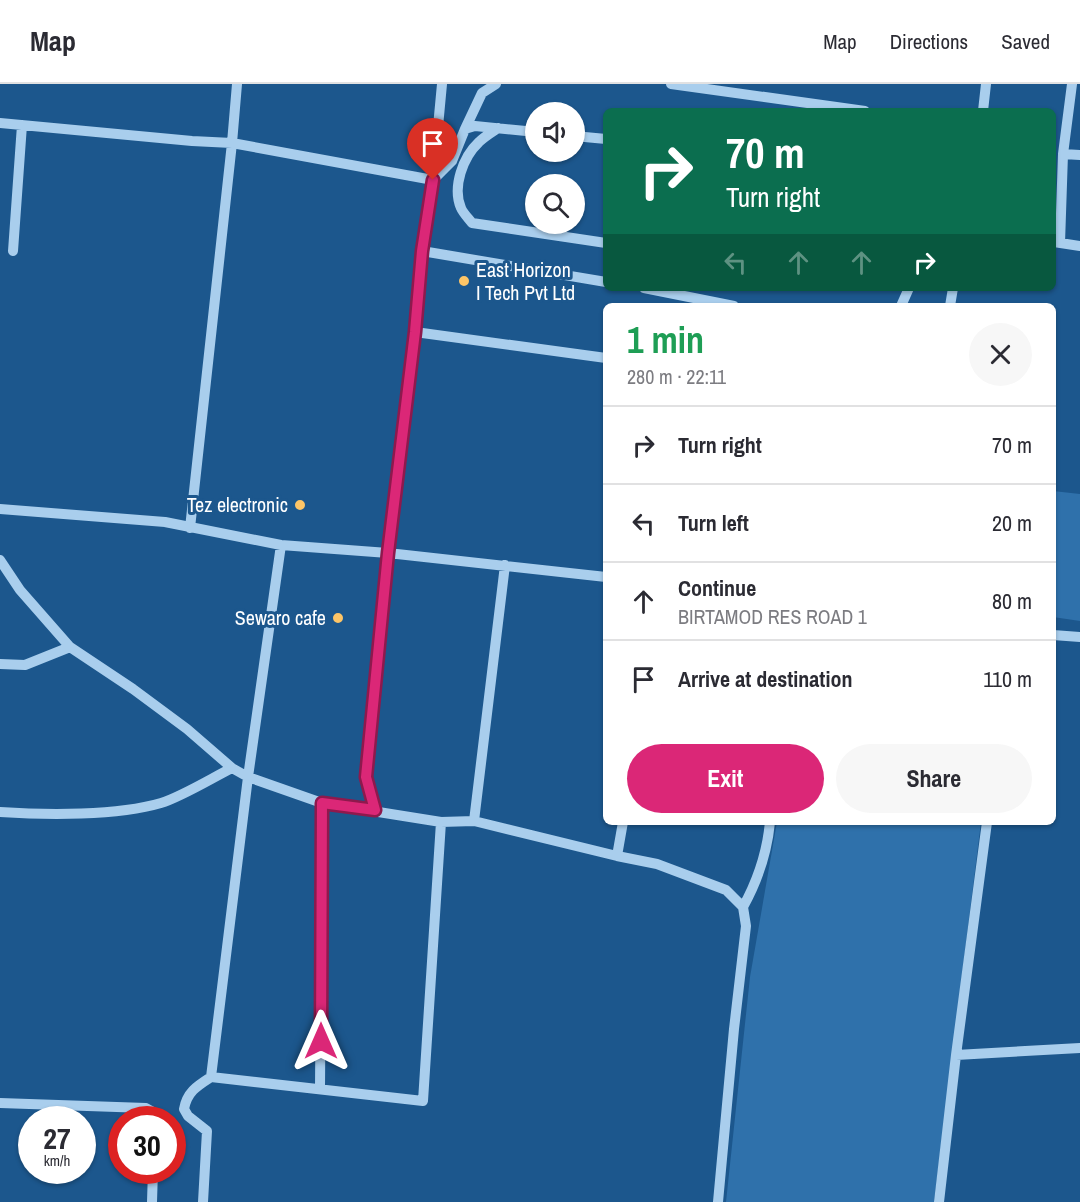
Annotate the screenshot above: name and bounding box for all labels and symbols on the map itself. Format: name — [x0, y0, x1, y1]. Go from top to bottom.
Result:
pin — [407, 118, 458, 180]
place label: East Horizon I Tech Pvt Ltd — [476, 256, 575, 306]
marker: East Horizon I Tech Pvt Ltd — [457, 274, 471, 288]
place label: Tez electronic — [187, 491, 288, 518]
marker: Tez electronic — [293, 498, 307, 512]
place label: Sewaro cafe — [235, 604, 326, 631]
marker: Sewaro cafe — [331, 611, 345, 625]
position arrow — [289, 1009, 353, 1073]
speed limit sign: 30 — [108, 1106, 186, 1184]

